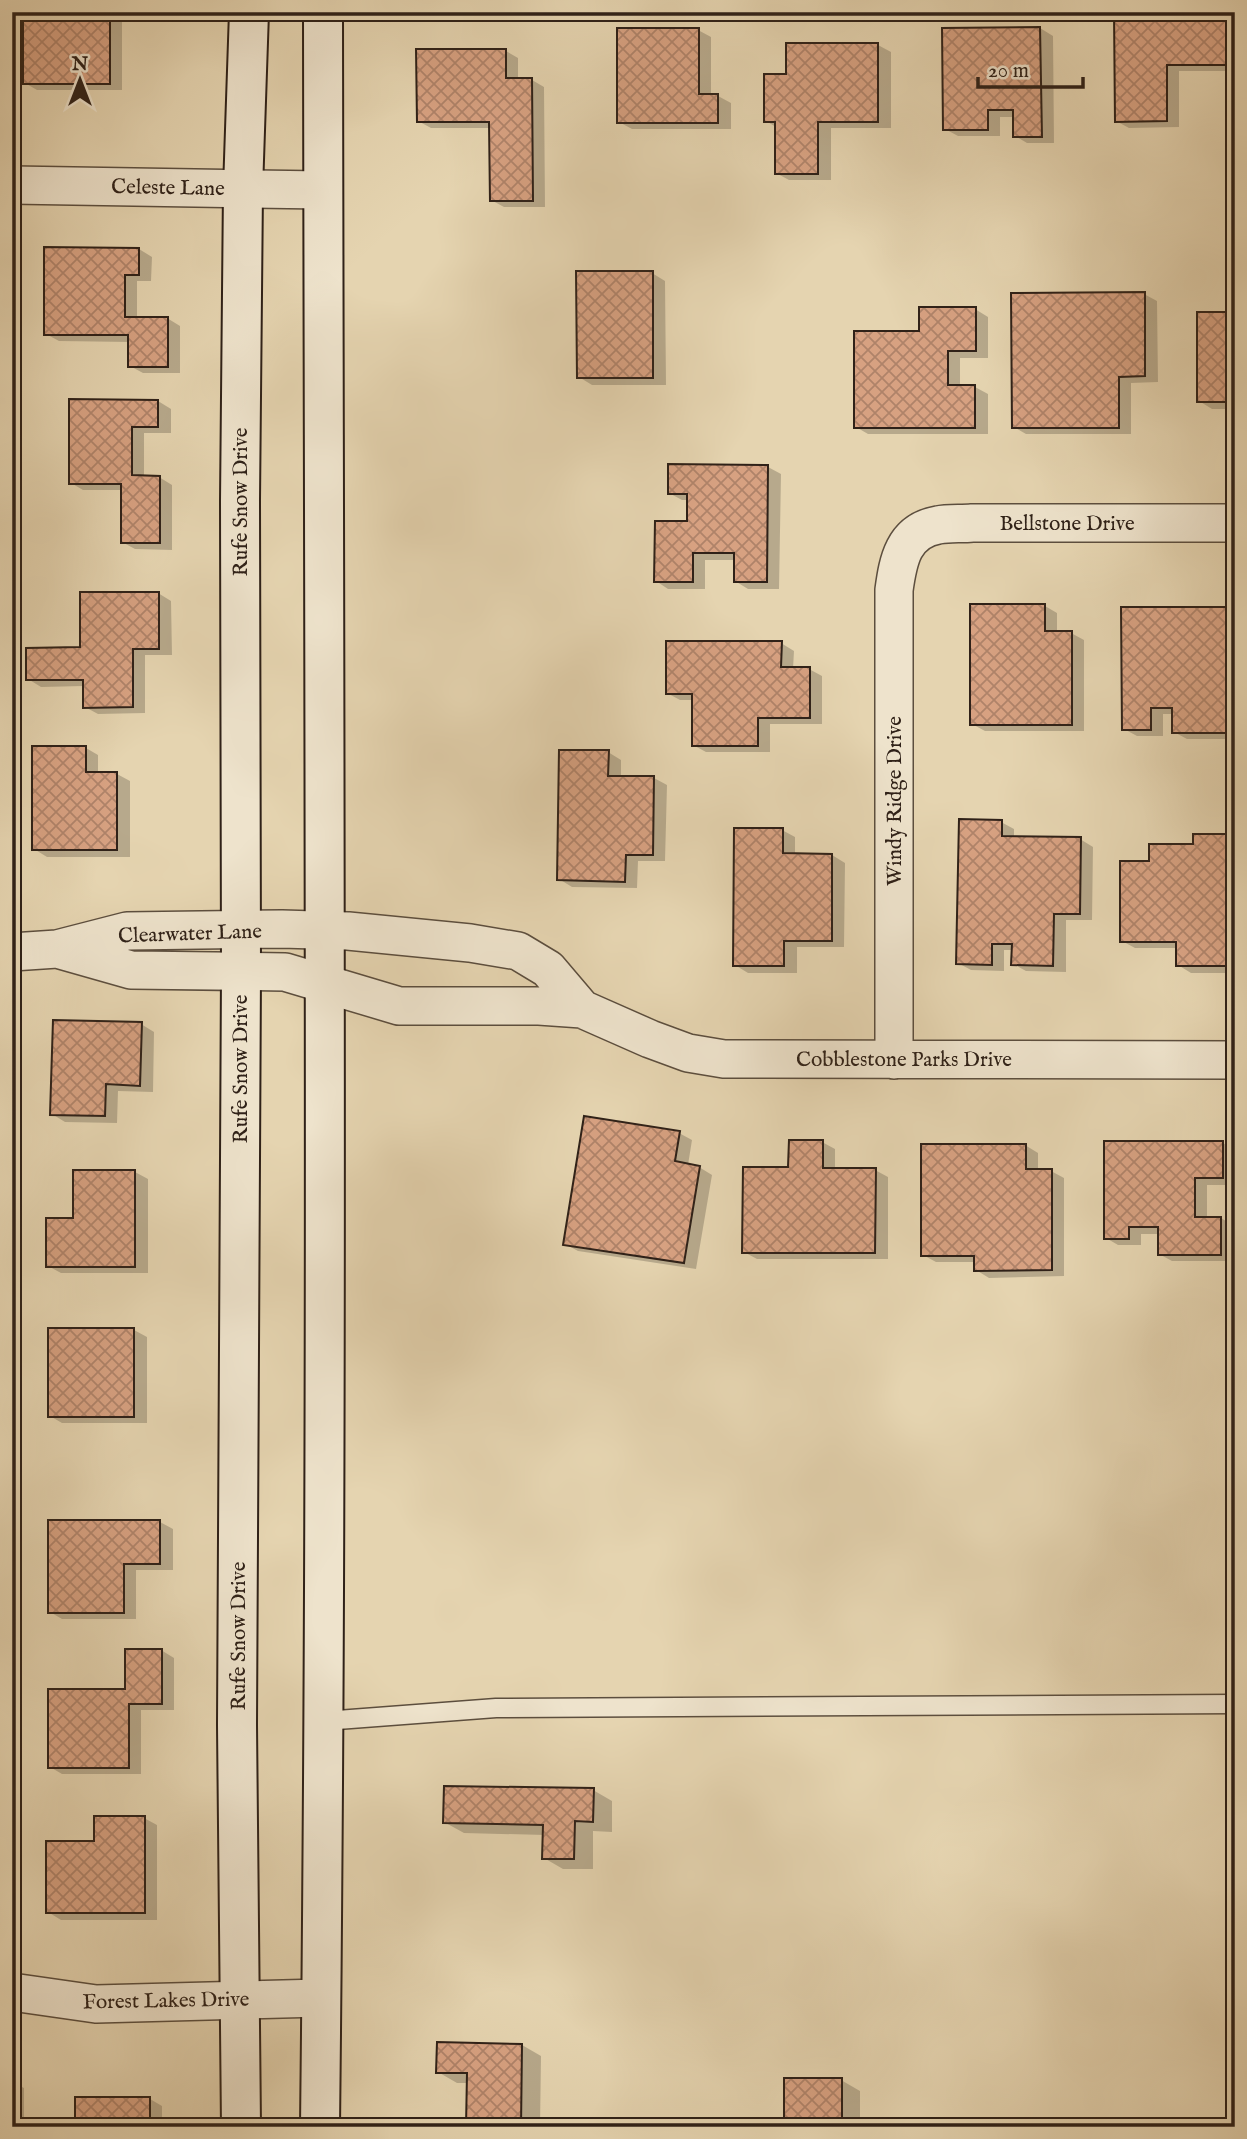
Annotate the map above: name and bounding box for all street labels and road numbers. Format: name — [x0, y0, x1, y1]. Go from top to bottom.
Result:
street label: Celeste Lane — [111, 174, 225, 203]
street label: Rufe Snow Drive — [228, 427, 255, 576]
street label: Bellstone Drive — [999, 511, 1135, 538]
street label: Windy Ridge Drive — [882, 716, 909, 886]
street label: Clearwater Lane — [118, 918, 263, 951]
street label: Rufe Snow Drive — [228, 994, 255, 1143]
street label: Cobblestone Parks Drive — [796, 1047, 1012, 1074]
street label: Rufe Snow Drive — [226, 1561, 253, 1710]
street label: Forest Lakes Drive — [83, 1987, 250, 2016]

